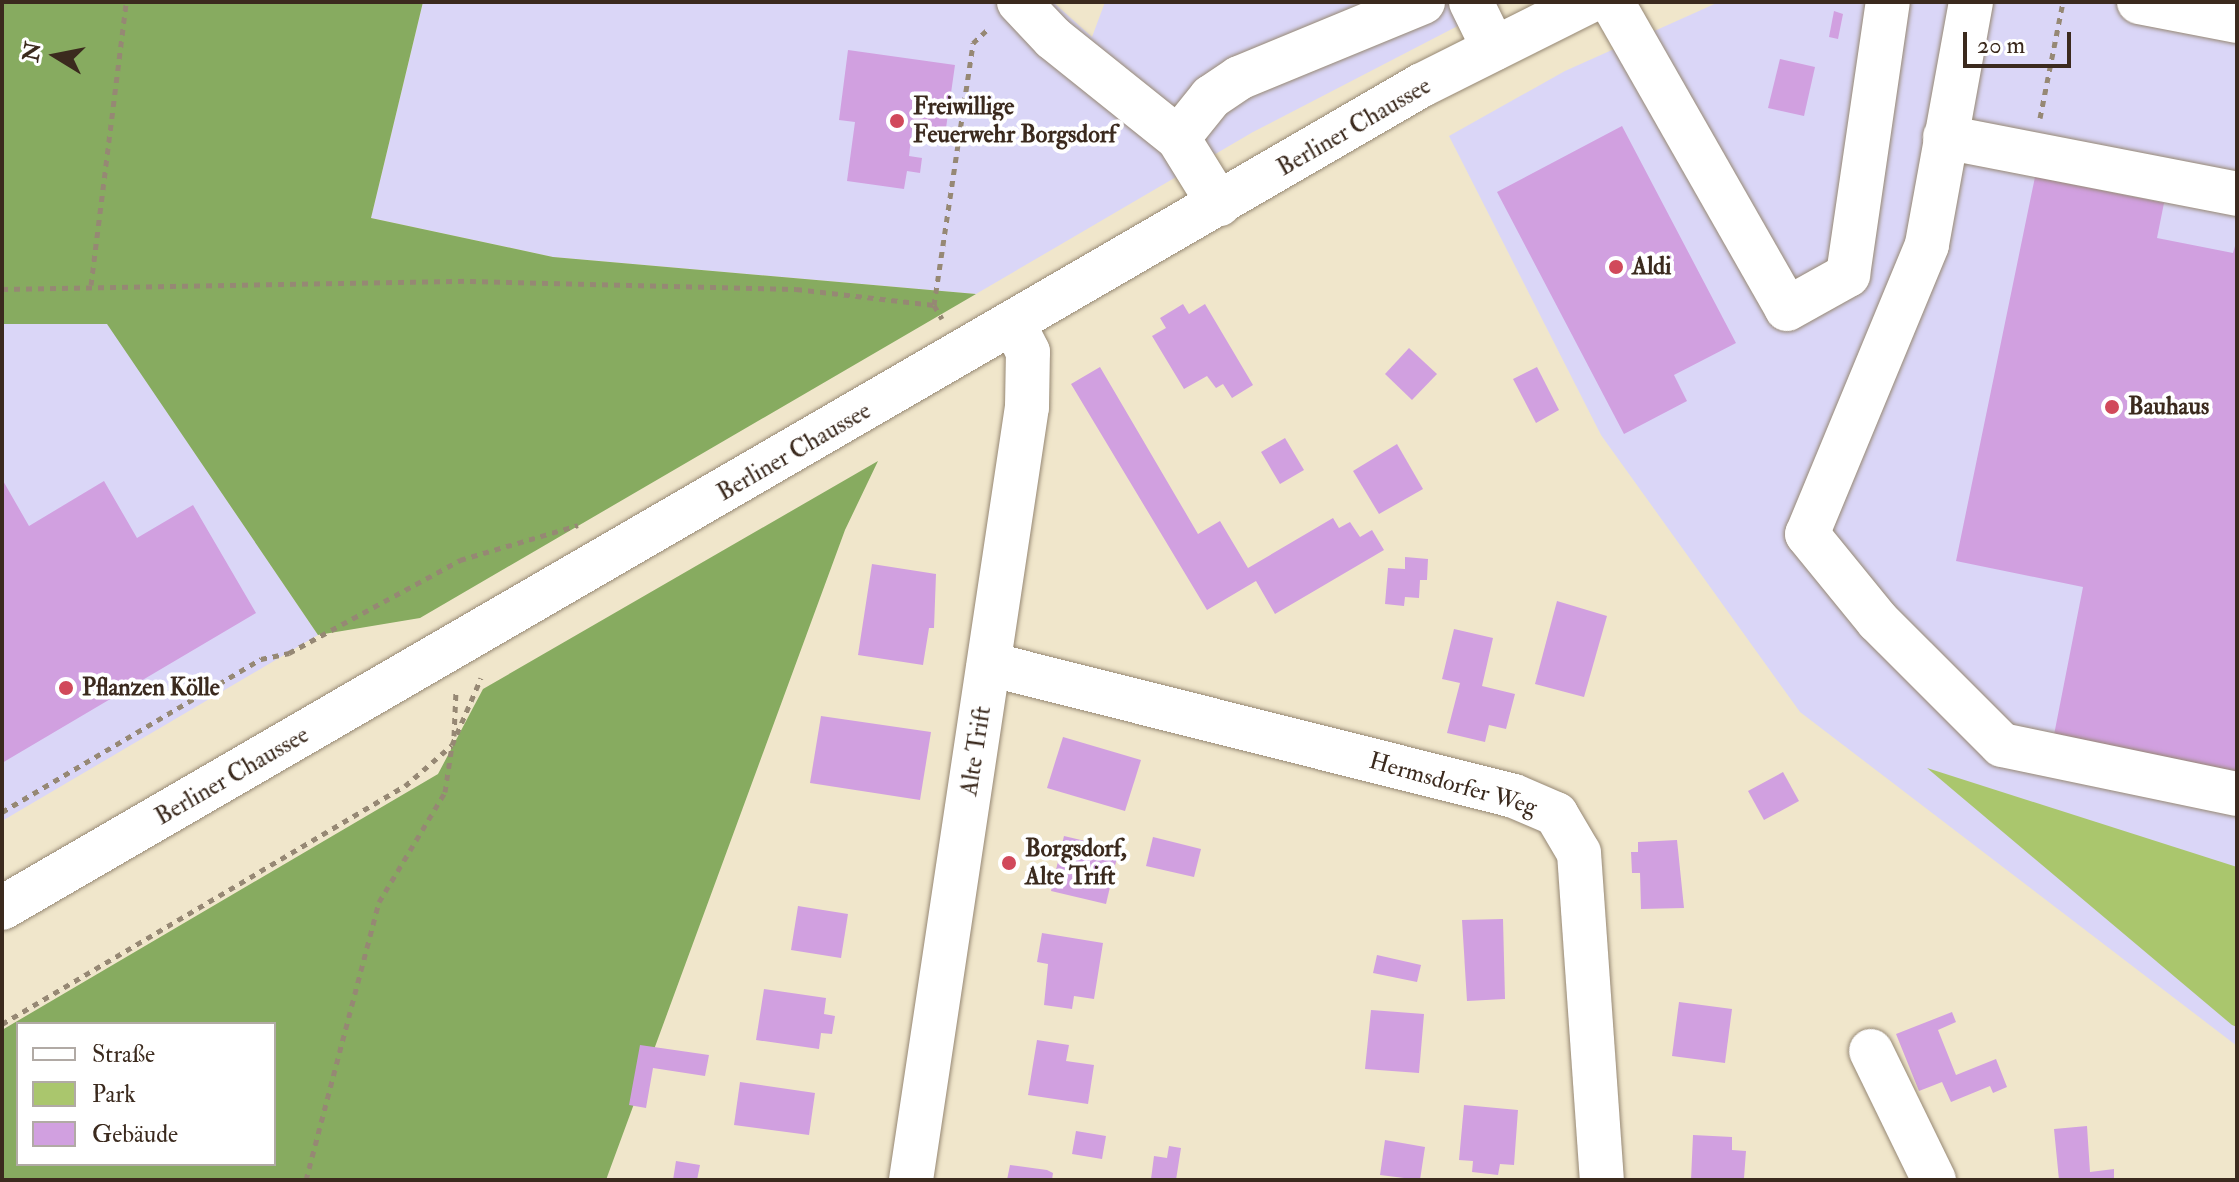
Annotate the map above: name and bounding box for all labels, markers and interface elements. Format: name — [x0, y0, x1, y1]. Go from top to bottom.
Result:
north arrow — [16, 16, 96, 96]
scale bar — [1967, 16, 2075, 66]
text: 20 m — [1977, 30, 2025, 61]
text: N — [17, 40, 48, 64]
street label: Berliner Chaussee — [1272, 71, 1436, 183]
place label: Freiwillige Feuerwehr Borgsdorf — [913, 93, 1116, 149]
marker: Freiwillige Feuerwehr Borgsdorf — [888, 112, 906, 130]
place label: Aldi — [1632, 253, 1671, 281]
marker: Aldi — [1607, 258, 1625, 276]
place label: Bauhaus — [2128, 393, 2209, 421]
street label: Berliner Chaussee — [712, 396, 876, 508]
marker: Bauhaus — [2103, 398, 2121, 416]
place label: Pflanzen Kölle — [82, 674, 220, 702]
marker: Pflanzen Kölle — [57, 679, 75, 697]
street label: Alte Trift — [955, 704, 997, 798]
street label: Berliner Chaussee — [150, 720, 314, 832]
street label: Hermsdorfer Weg — [1366, 746, 1540, 822]
place label: Borgsdorf, Alte Trift — [1025, 835, 1127, 891]
marker: Borgsdorf, Alte Trift — [1000, 854, 1018, 872]
legend — [16, 1022, 276, 1166]
text: Straße — [92, 1039, 155, 1070]
text: Park — [92, 1079, 136, 1110]
text: Gebäude — [92, 1119, 178, 1150]

